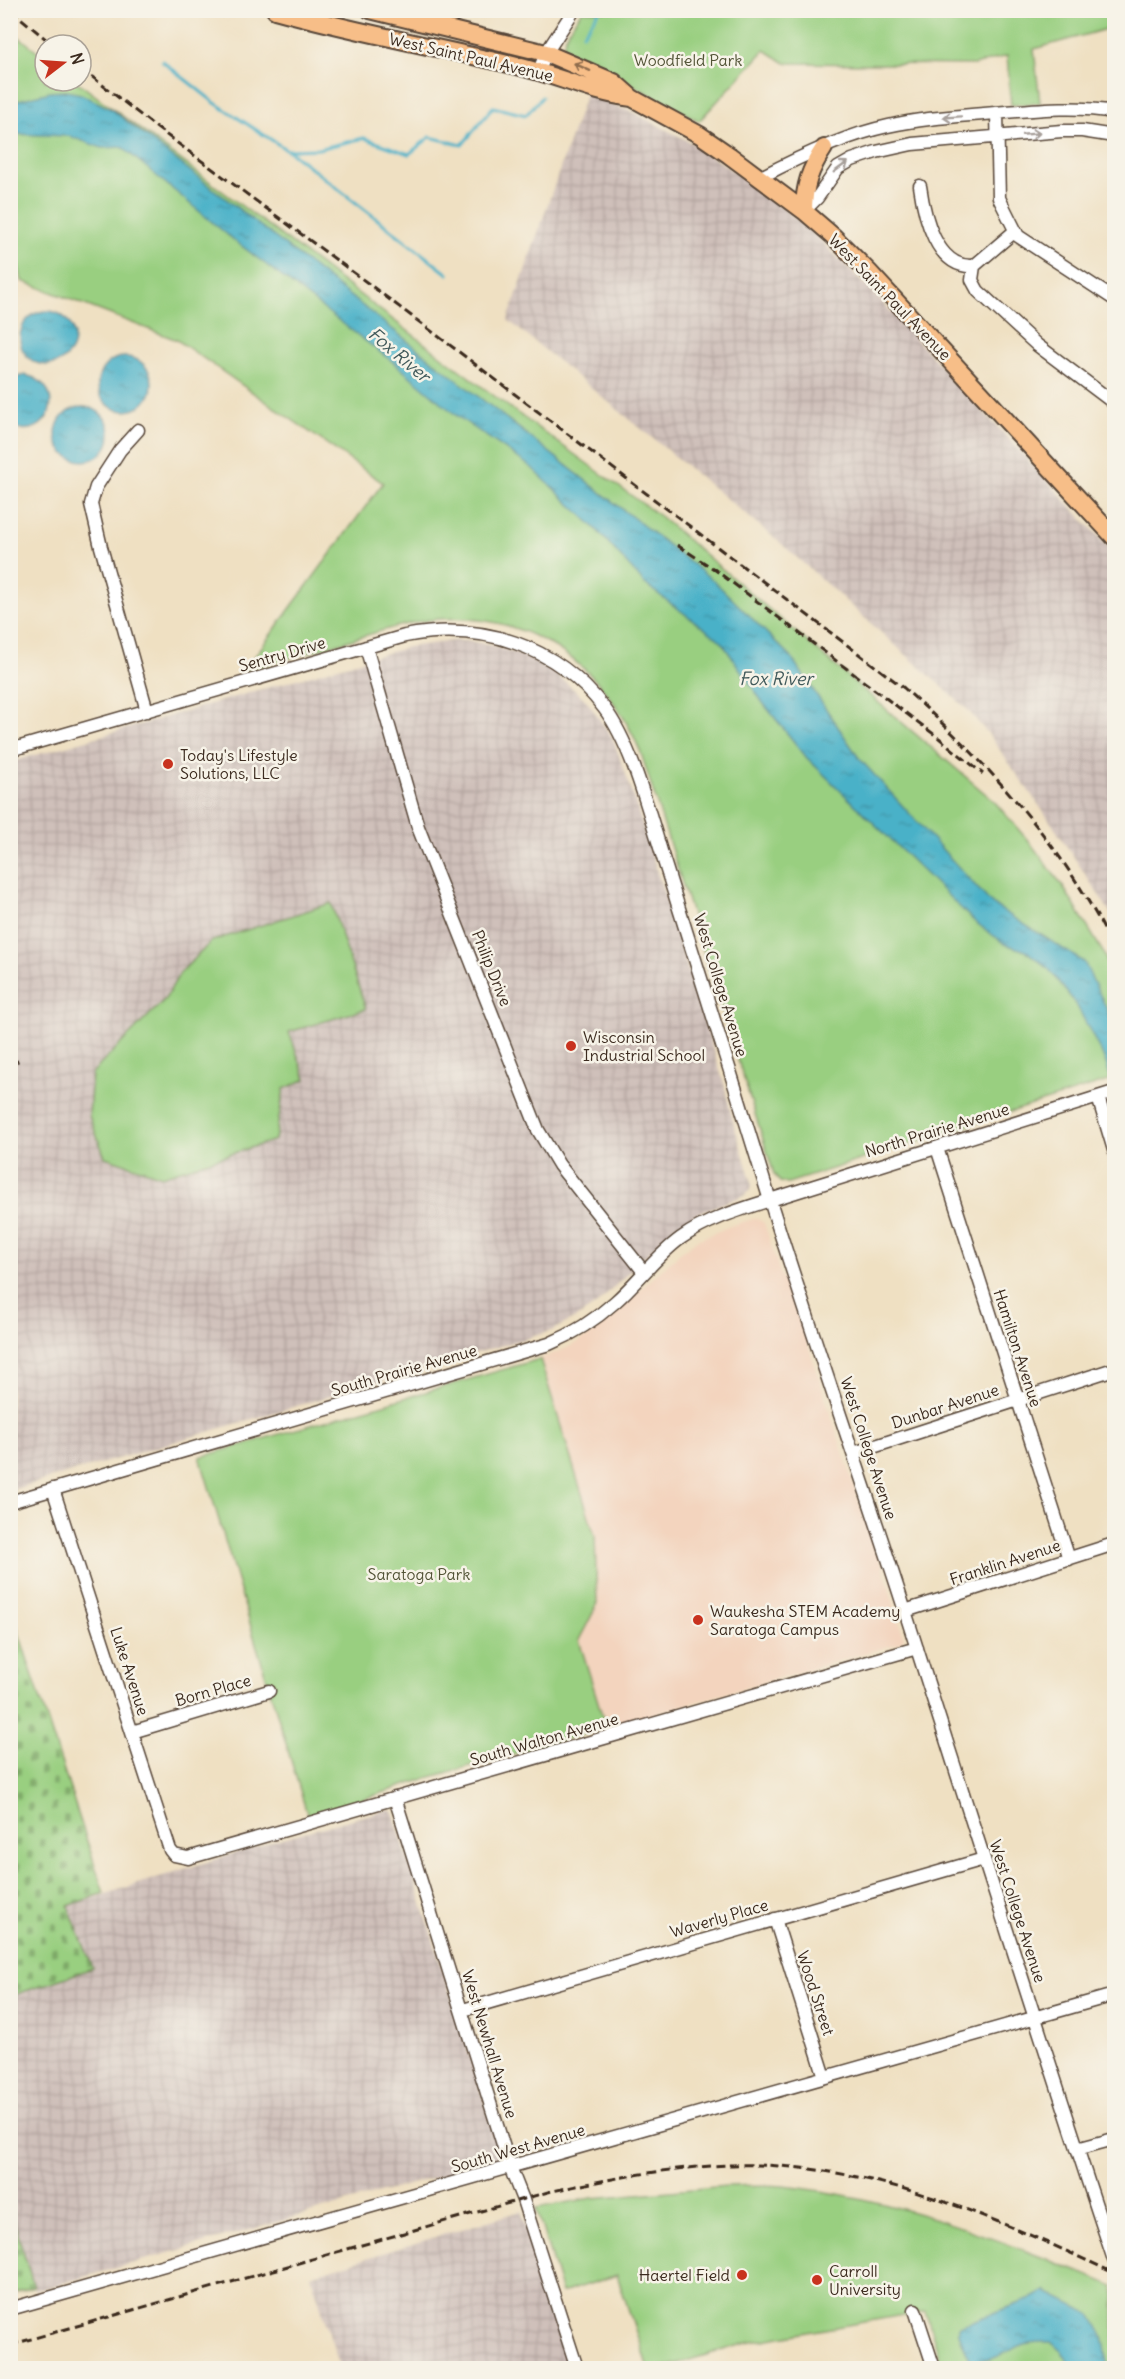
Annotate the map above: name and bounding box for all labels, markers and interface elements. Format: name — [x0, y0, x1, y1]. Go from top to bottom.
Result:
street label: West Saint Paul Avenue — [387, 28, 555, 86]
north arrow — [33, 33, 93, 93]
text: N — [66, 50, 89, 67]
park label: Woodfield Park — [634, 50, 742, 70]
one-way arrow — [574, 61, 592, 73]
one-way arrow — [942, 111, 962, 122]
one-way arrow — [1021, 128, 1041, 139]
one-way arrow — [833, 161, 849, 173]
street label: West Saint Paul Avenue — [825, 230, 955, 364]
water label: Fox River — [364, 322, 437, 389]
street label: Sentry Drive — [236, 632, 328, 676]
water label: Fox River — [739, 667, 815, 690]
place label: Today's Lifestyle Solutions, LLC — [180, 745, 298, 783]
marker: Today's Lifestyle Solutions, LLC — [161, 757, 175, 771]
street label: West College Avenue — [690, 911, 752, 1059]
street label: Philip Drive — [468, 927, 516, 1009]
place label: Wisconsin Industrial School — [583, 1027, 705, 1065]
marker: Wisconsin Industrial School — [564, 1039, 578, 1053]
street label: North Prairie Avenue — [862, 1099, 1012, 1161]
street label: Hamilton Avenue — [989, 1286, 1047, 1410]
street label: South Prairie Avenue — [329, 1340, 479, 1400]
street label: West College Avenue — [836, 1374, 902, 1522]
street label: Dunbar Avenue — [889, 1379, 1001, 1433]
street label: Franklin Avenue — [947, 1535, 1063, 1589]
park label: Saratoga Park — [368, 1564, 470, 1584]
place label: Waukesha STEM Academy Saratoga Campus — [710, 1601, 900, 1639]
marker: Waukesha STEM Academy Saratoga Campus — [691, 1613, 705, 1627]
street label: Luke Avenue — [106, 1624, 154, 1718]
street label: Born Place — [173, 1670, 253, 1710]
street label: South Walton Avenue — [467, 1708, 621, 1770]
street label: West College Avenue — [985, 1837, 1051, 1985]
street label: Waverly Place — [668, 1894, 770, 1942]
street label: Wood Street — [793, 1948, 839, 2038]
street label: West Newhall Avenue — [458, 1967, 522, 2121]
street label: South West Avenue — [449, 2119, 587, 2177]
place label: Carroll University — [829, 2261, 901, 2299]
place label: Haertel Field — [639, 2265, 730, 2285]
marker: Haertel Field — [735, 2268, 749, 2282]
marker: Carroll University — [810, 2273, 824, 2287]

